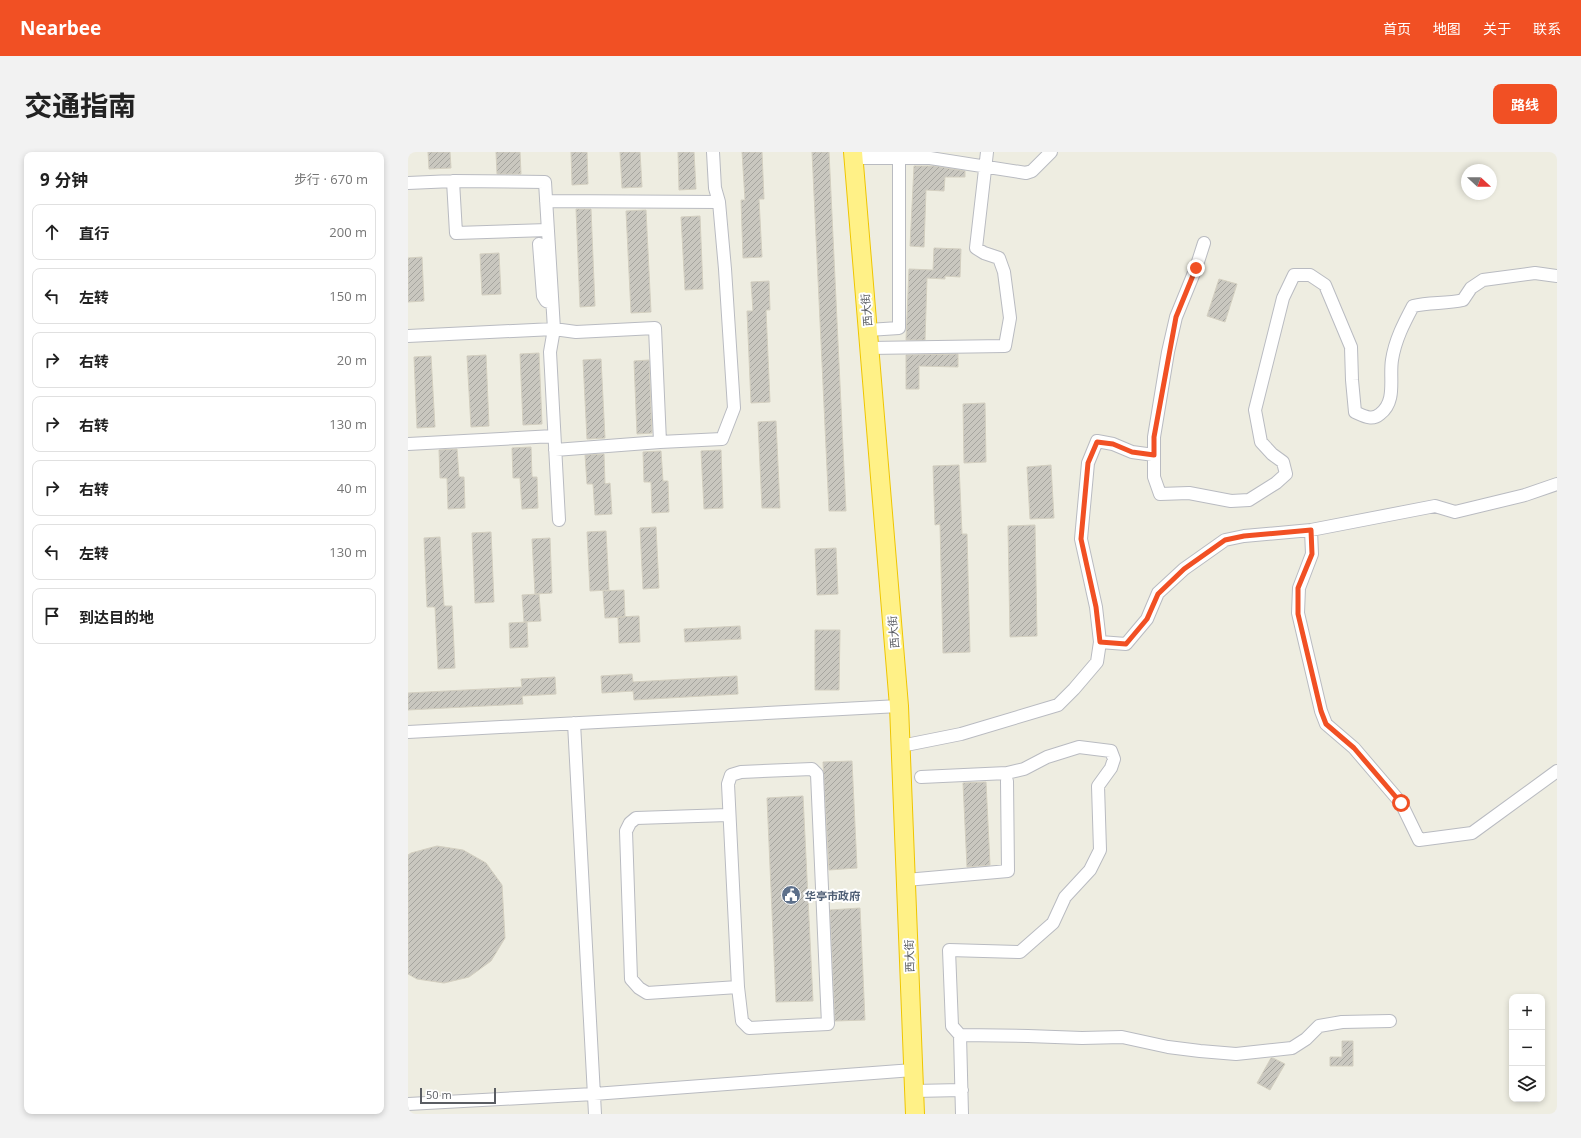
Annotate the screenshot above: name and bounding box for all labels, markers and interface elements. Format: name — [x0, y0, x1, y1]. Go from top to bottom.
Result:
text: Nearbee — [20, 15, 101, 41]
text: 首页 — [1383, 19, 1411, 38]
text: 地图 — [1433, 19, 1461, 38]
text: 关于 — [1483, 19, 1511, 38]
text: 联系 — [1533, 19, 1561, 38]
button: 路线 — [1493, 84, 1557, 124]
text: 交通指南 — [24, 86, 136, 124]
north arrow — [1461, 164, 1497, 200]
text: 9 分钟 — [40, 168, 88, 191]
text: 步行 · 670 m — [294, 170, 368, 188]
icon: ahead — [41, 221, 63, 243]
text: 直行 — [79, 223, 109, 243]
text: 200 m — [329, 223, 367, 241]
route end — [1187, 259, 1205, 277]
icon: left — [41, 285, 63, 307]
text: 左转 — [79, 287, 109, 307]
text: 150 m — [329, 287, 367, 305]
street label: 西大街 — [857, 293, 875, 327]
icon: right — [41, 349, 63, 371]
text: 右转 — [79, 351, 109, 371]
text: 20 m — [337, 351, 367, 369]
icon: right — [41, 413, 63, 435]
text: 右转 — [79, 415, 109, 435]
text: 130 m — [329, 415, 367, 433]
icon: right — [41, 477, 63, 499]
text: 右转 — [79, 479, 109, 499]
text: 40 m — [337, 479, 367, 497]
icon: left — [41, 541, 63, 563]
text: 左转 — [79, 543, 109, 563]
text: 130 m — [329, 543, 367, 561]
icon: arrive — [41, 605, 63, 627]
text: 到达目的地 — [79, 607, 154, 627]
street label: 西大街 — [884, 615, 902, 649]
route start — [1392, 794, 1410, 812]
public building icon: 华亭市政府 — [780, 884, 802, 906]
place label: 华亭市政府 — [805, 888, 860, 903]
street label: 西大街 — [901, 939, 917, 973]
map controls — [1509, 994, 1545, 1102]
button: + — [1509, 994, 1545, 1030]
button: − — [1509, 1030, 1545, 1066]
button: layers — [1509, 1066, 1545, 1102]
scale bar — [420, 1086, 496, 1105]
text: 50 m — [426, 1087, 452, 1102]

